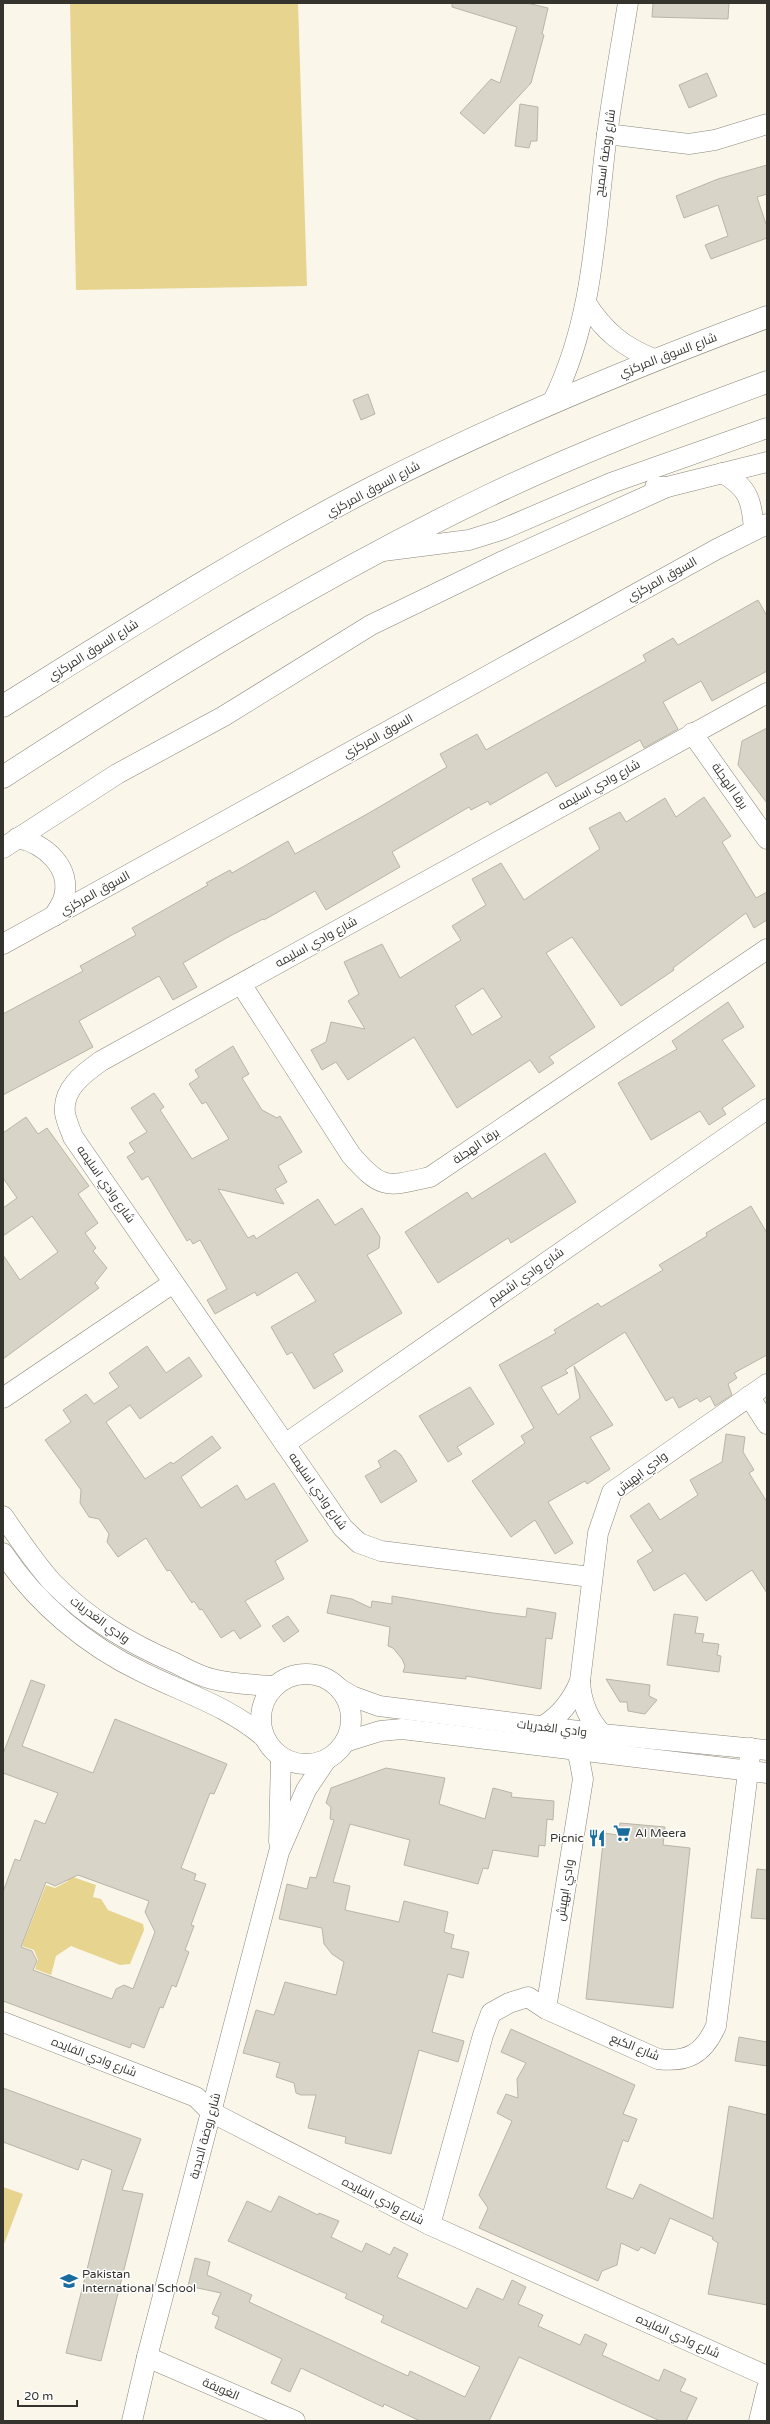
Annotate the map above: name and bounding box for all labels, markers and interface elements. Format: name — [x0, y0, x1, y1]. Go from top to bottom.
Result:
street label: شارع روضة اسميح — [592, 108, 619, 198]
street label: شارع السوق المركزي — [617, 330, 720, 383]
street label: شارع السوق المركزي — [324, 458, 424, 522]
street label: السوق المركزي — [625, 554, 701, 606]
street label: شارع السوق المركزي — [45, 617, 142, 686]
street label: السوق المركزي — [341, 711, 417, 763]
street label: شارع وادي اسليمه — [556, 757, 644, 816]
street label: برقا الهجلة — [709, 760, 751, 812]
street label: السوق المركزي — [58, 868, 134, 920]
street label: شارع وادي اسليمه — [273, 914, 361, 973]
street label: برقا الهجلة — [450, 1125, 502, 1167]
street label: شارع وادي اسليمه — [72, 1143, 138, 1227]
street label: شارع وادي اشميم — [486, 1245, 568, 1310]
street label: وادي ابهيش — [612, 1449, 672, 1500]
street label: شارع وادي اسليمه — [284, 1450, 350, 1534]
street label: وادي الغدريات — [66, 1594, 133, 1649]
street label: وادي الغدريات — [516, 1717, 588, 1742]
supermarket icon: Al Meera — [612, 1823, 632, 1843]
place label: Al Meera — [635, 1826, 686, 1840]
restaurant icon: Picnic — [587, 1828, 607, 1848]
place label: Picnic — [550, 1831, 584, 1845]
street label: وادي ابهيش — [553, 1858, 580, 1922]
street label: شارع الكبع — [608, 2031, 662, 2064]
street label: شارع وادي الفايده — [48, 2034, 139, 2083]
street label: شارع روضة الدبدبة — [187, 2091, 224, 2181]
street label: شارع وادي الفايده — [338, 2174, 426, 2230]
place label: Pakistan International School — [82, 2267, 196, 2295]
school or university icon: Pakistan International School — [59, 2271, 79, 2291]
street label: شارع وادي الفايده — [633, 2311, 722, 2364]
street label: الغويفة — [200, 2375, 242, 2403]
scale bar — [18, 2382, 77, 2408]
text: 20 m — [24, 2389, 53, 2403]

